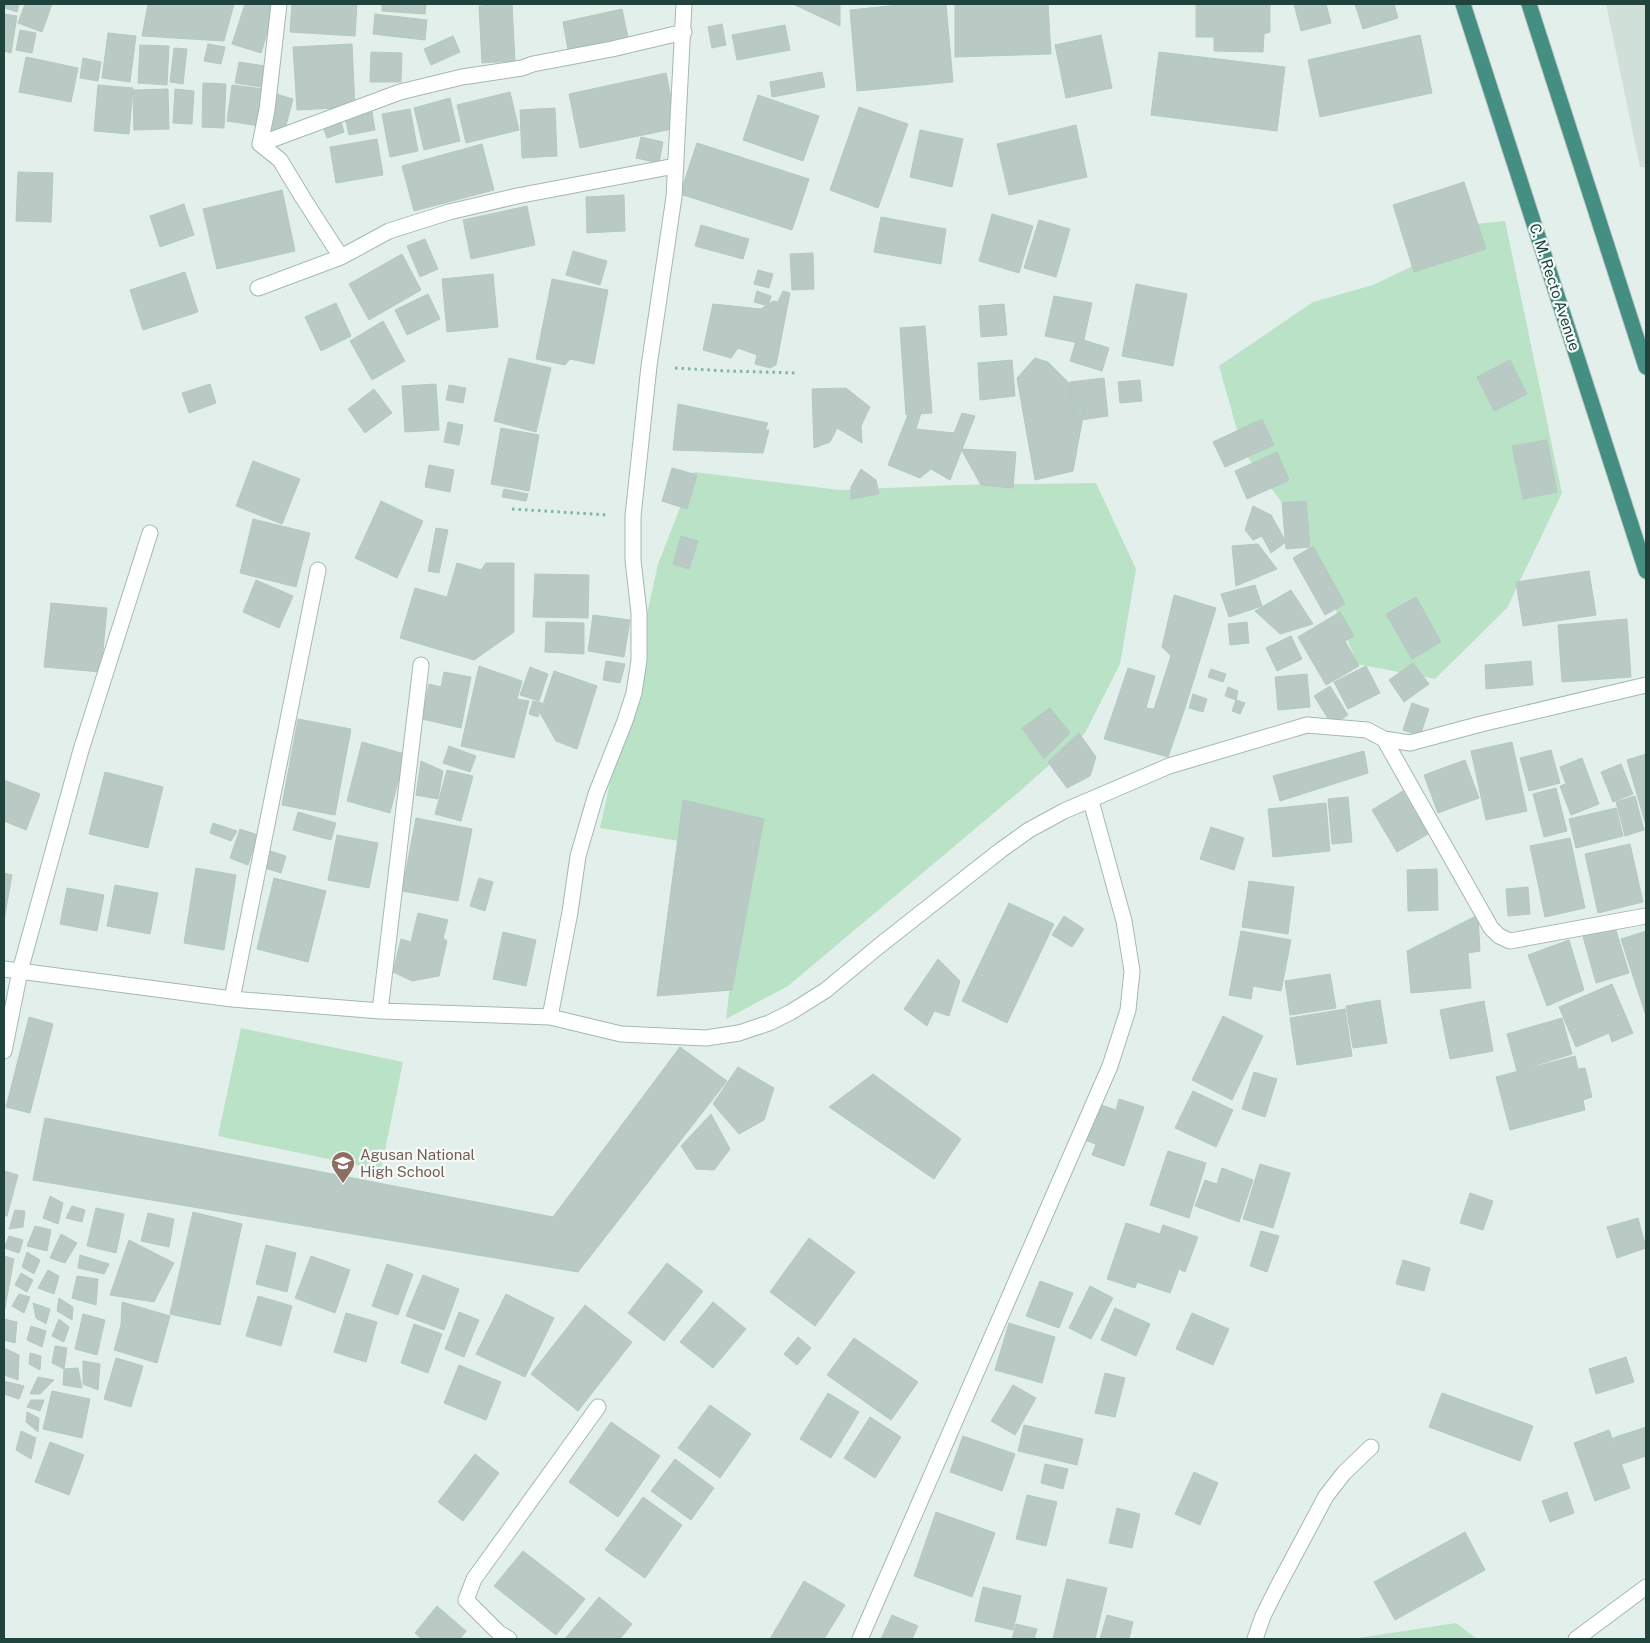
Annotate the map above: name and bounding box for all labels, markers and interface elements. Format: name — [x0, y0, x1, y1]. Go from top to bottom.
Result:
street label: C. M. Recto Avenue — [1526, 221, 1584, 353]
place label: Agusan National High School — [360, 1146, 475, 1180]
school or university icon: Agusan National High School — [330, 1150, 356, 1184]

